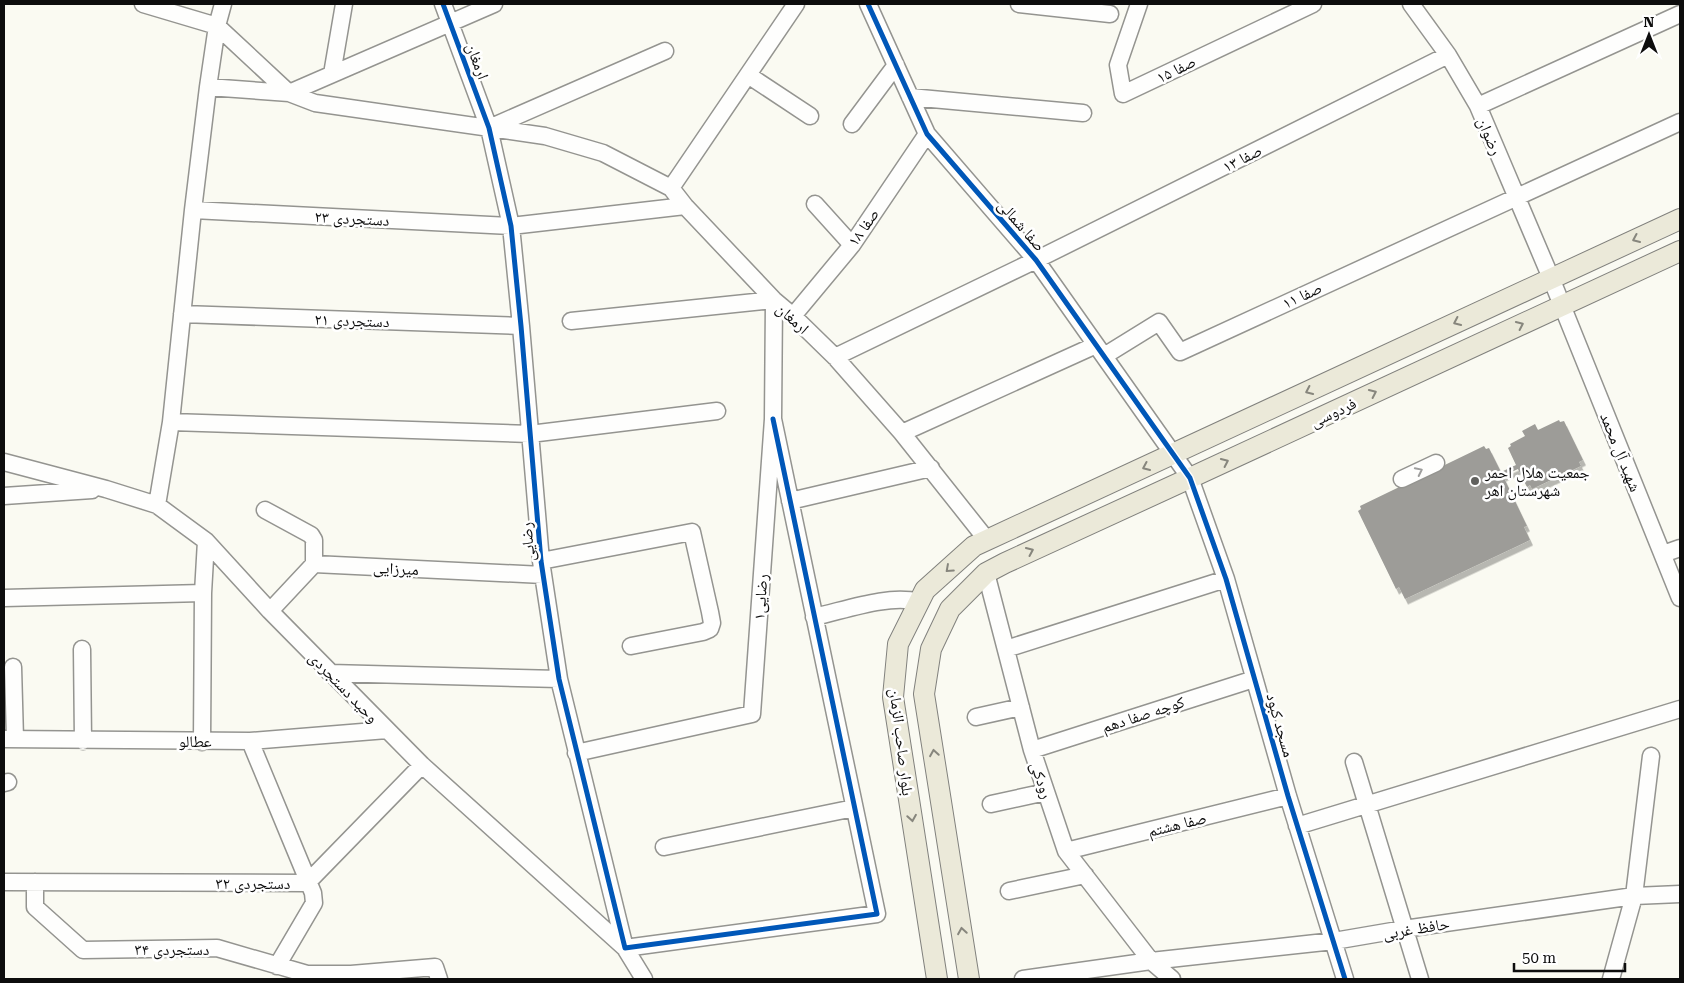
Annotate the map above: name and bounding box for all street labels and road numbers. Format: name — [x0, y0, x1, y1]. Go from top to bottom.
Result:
street label: ارمغان — [461, 40, 493, 82]
street label: صفا ۱۵ — [1154, 52, 1199, 87]
street label: رضوان — [1472, 114, 1506, 158]
street label: صفا ۱۳ — [1220, 141, 1265, 176]
street label: صفا شمالی — [993, 196, 1049, 256]
street label: صفا ۱۸ — [844, 205, 883, 250]
street label: دستجردی ۲۳ — [314, 207, 390, 231]
street label: صفا ۱۱ — [1280, 278, 1325, 313]
street label: ارمغان — [772, 299, 813, 339]
street label: دستجردی ۲۱ — [314, 310, 390, 332]
street label: فردوسی — [1307, 394, 1360, 432]
street label: شهید آل محمد — [1595, 410, 1645, 495]
street label: رضایی — [516, 521, 540, 562]
street label: میرزایی — [372, 558, 419, 580]
street label: رضایی۱ — [749, 573, 773, 621]
street label: وحید دستجردی — [304, 648, 382, 728]
street label: بلوار صاحب الزمان — [884, 687, 918, 797]
street label: مسجد کبود — [1262, 691, 1299, 759]
street label: کوچه صفا دهم — [1099, 692, 1187, 738]
street label: عطالو — [178, 732, 212, 751]
street label: رودکی — [1025, 759, 1057, 802]
street label: صفا هشتم — [1146, 808, 1209, 842]
street label: دستجردی ۳۲ — [216, 874, 290, 894]
street label: حافظ غربی — [1381, 914, 1451, 944]
street label: دستجردی ۳۴ — [135, 940, 209, 960]

